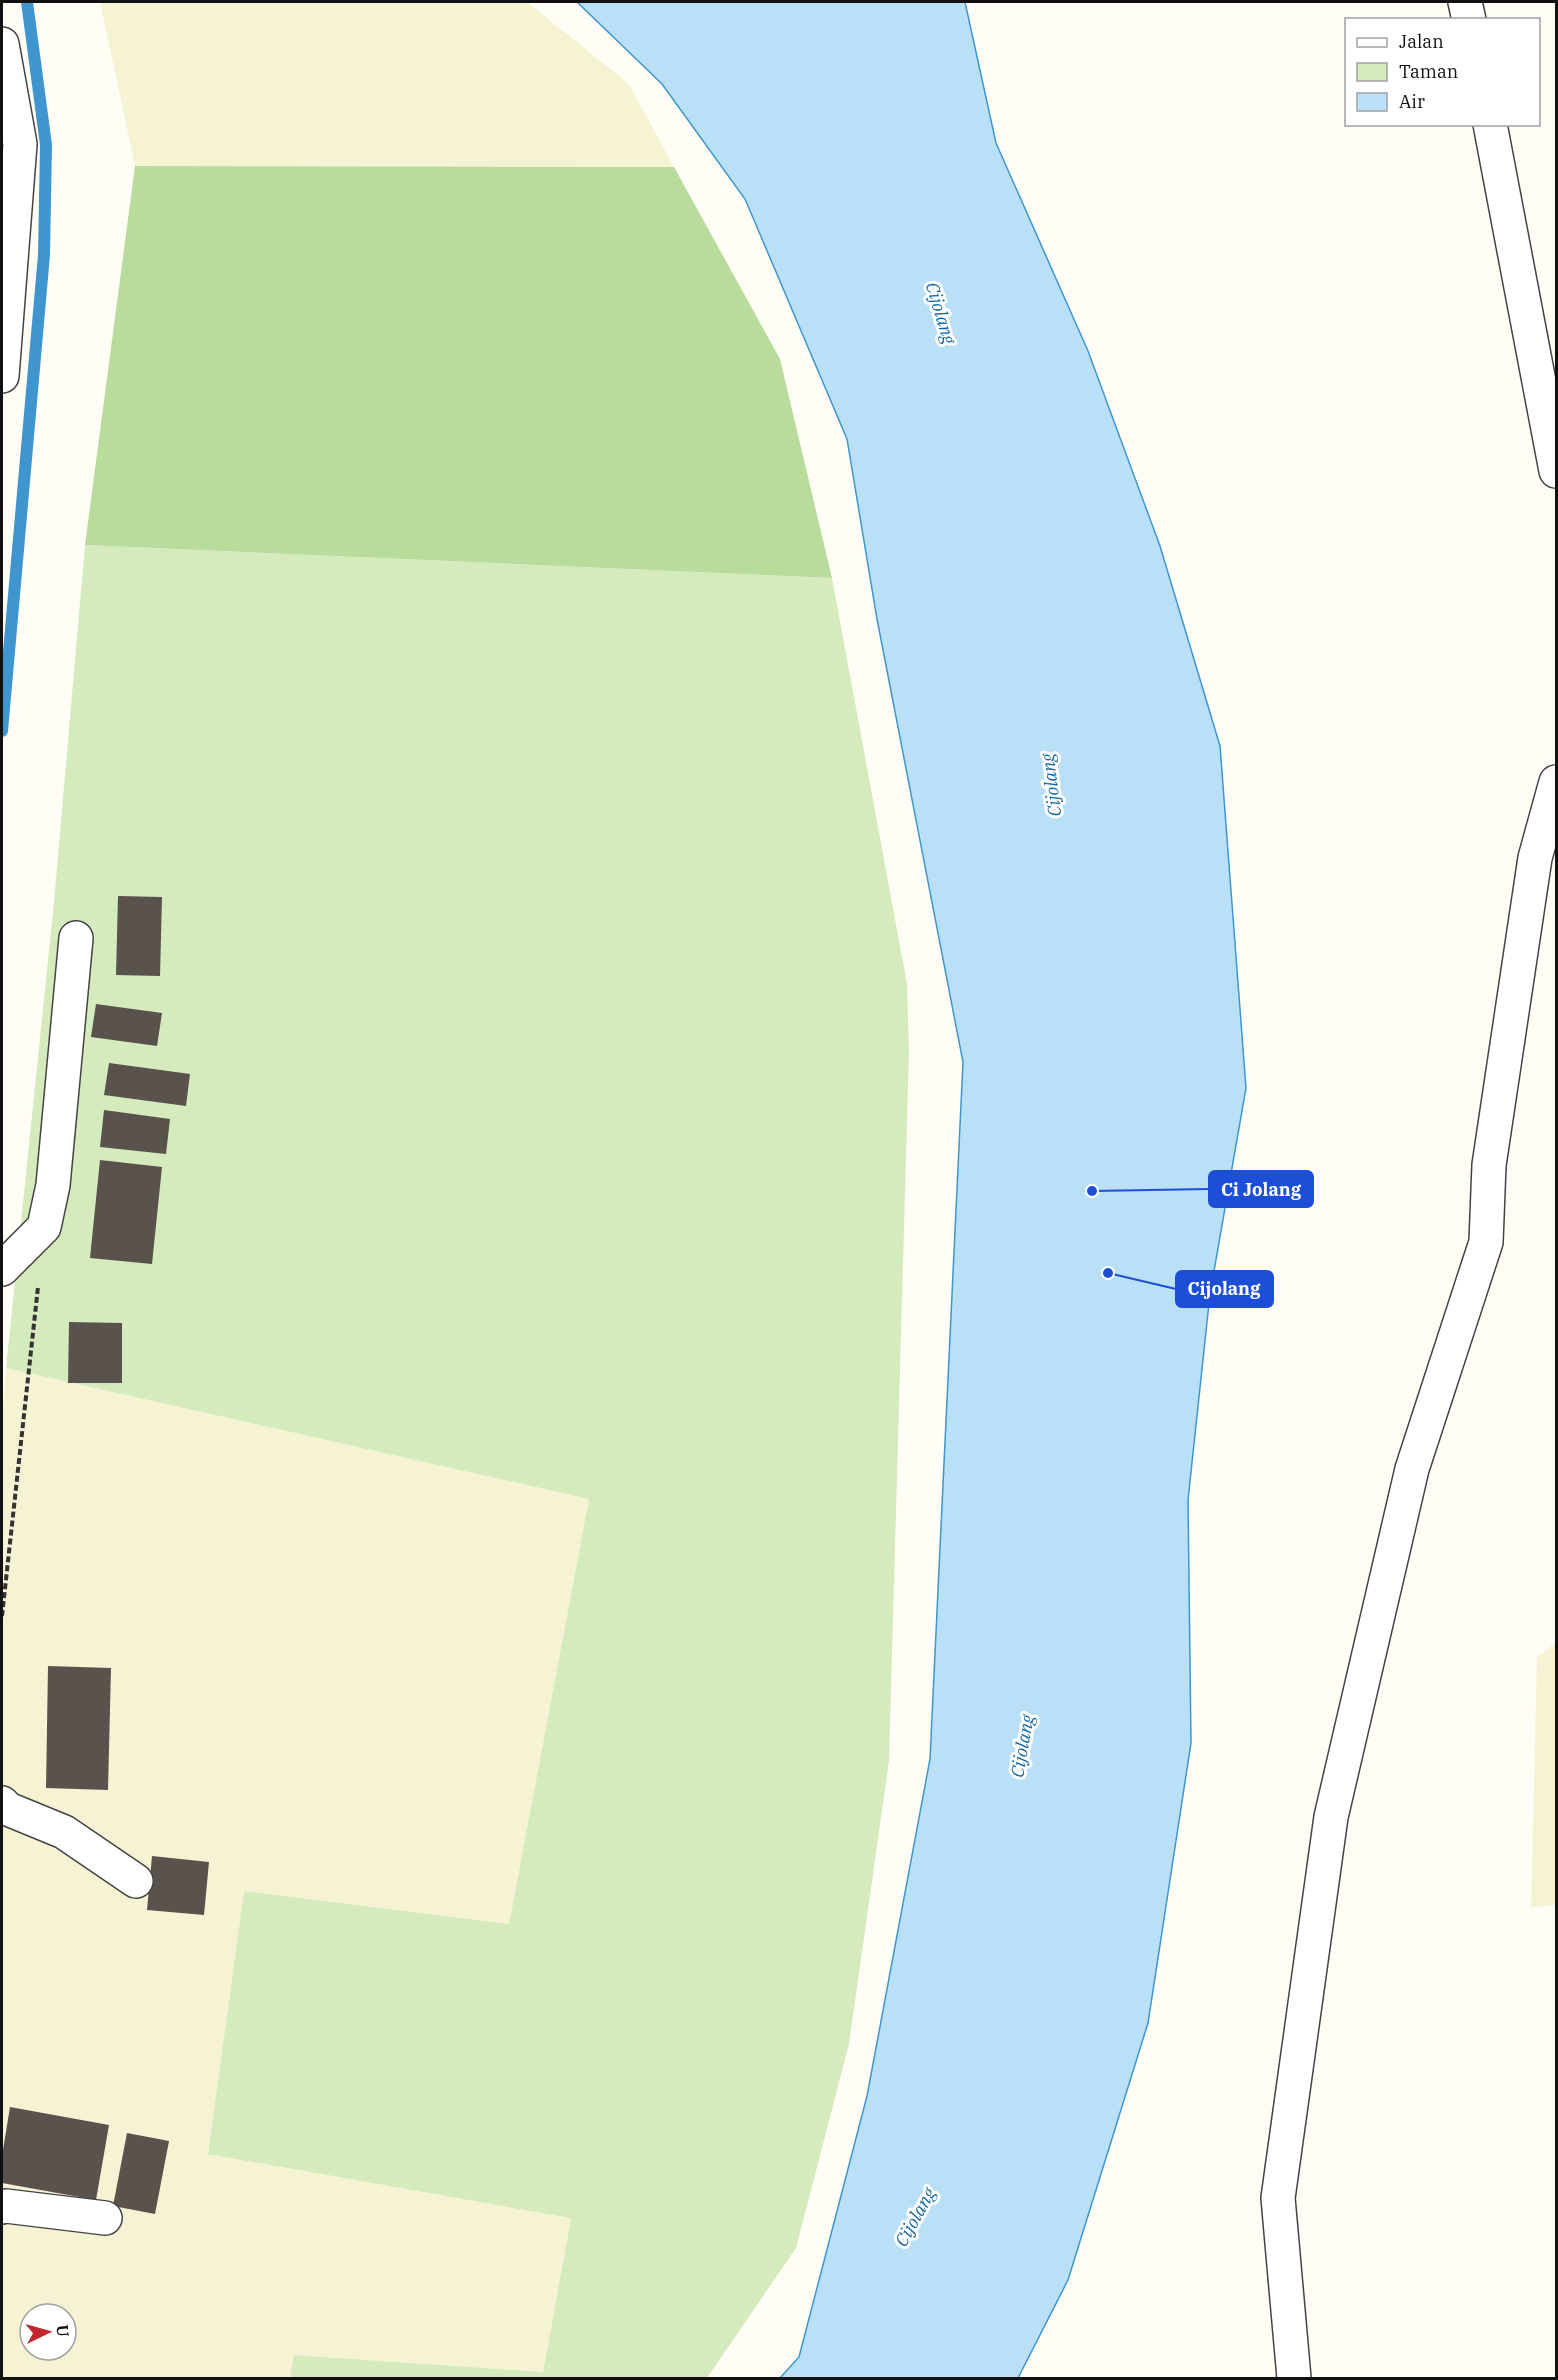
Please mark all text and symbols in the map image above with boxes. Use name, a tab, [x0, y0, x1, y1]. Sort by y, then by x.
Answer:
legend	[1345, 18, 1540, 126]
text: Jalan	[1399, 30, 1444, 53]
text: Taman	[1399, 60, 1458, 83]
text: Air	[1399, 90, 1425, 113]
water label: Cijolang	[921, 279, 961, 347]
water label: Cijolang	[1036, 752, 1066, 818]
callout: Ci Jolang	[1209, 1171, 1313, 1207]
text: Ci Jolang	[1221, 1178, 1302, 1201]
callout: Cijolang	[1176, 1271, 1273, 1307]
text: Cijolang	[1188, 1277, 1261, 1300]
water label: Cijolang	[1005, 1712, 1039, 1779]
water label: Cijolang	[890, 2183, 941, 2250]
north arrow	[18, 2302, 78, 2362]
text: U	[52, 2324, 73, 2338]

